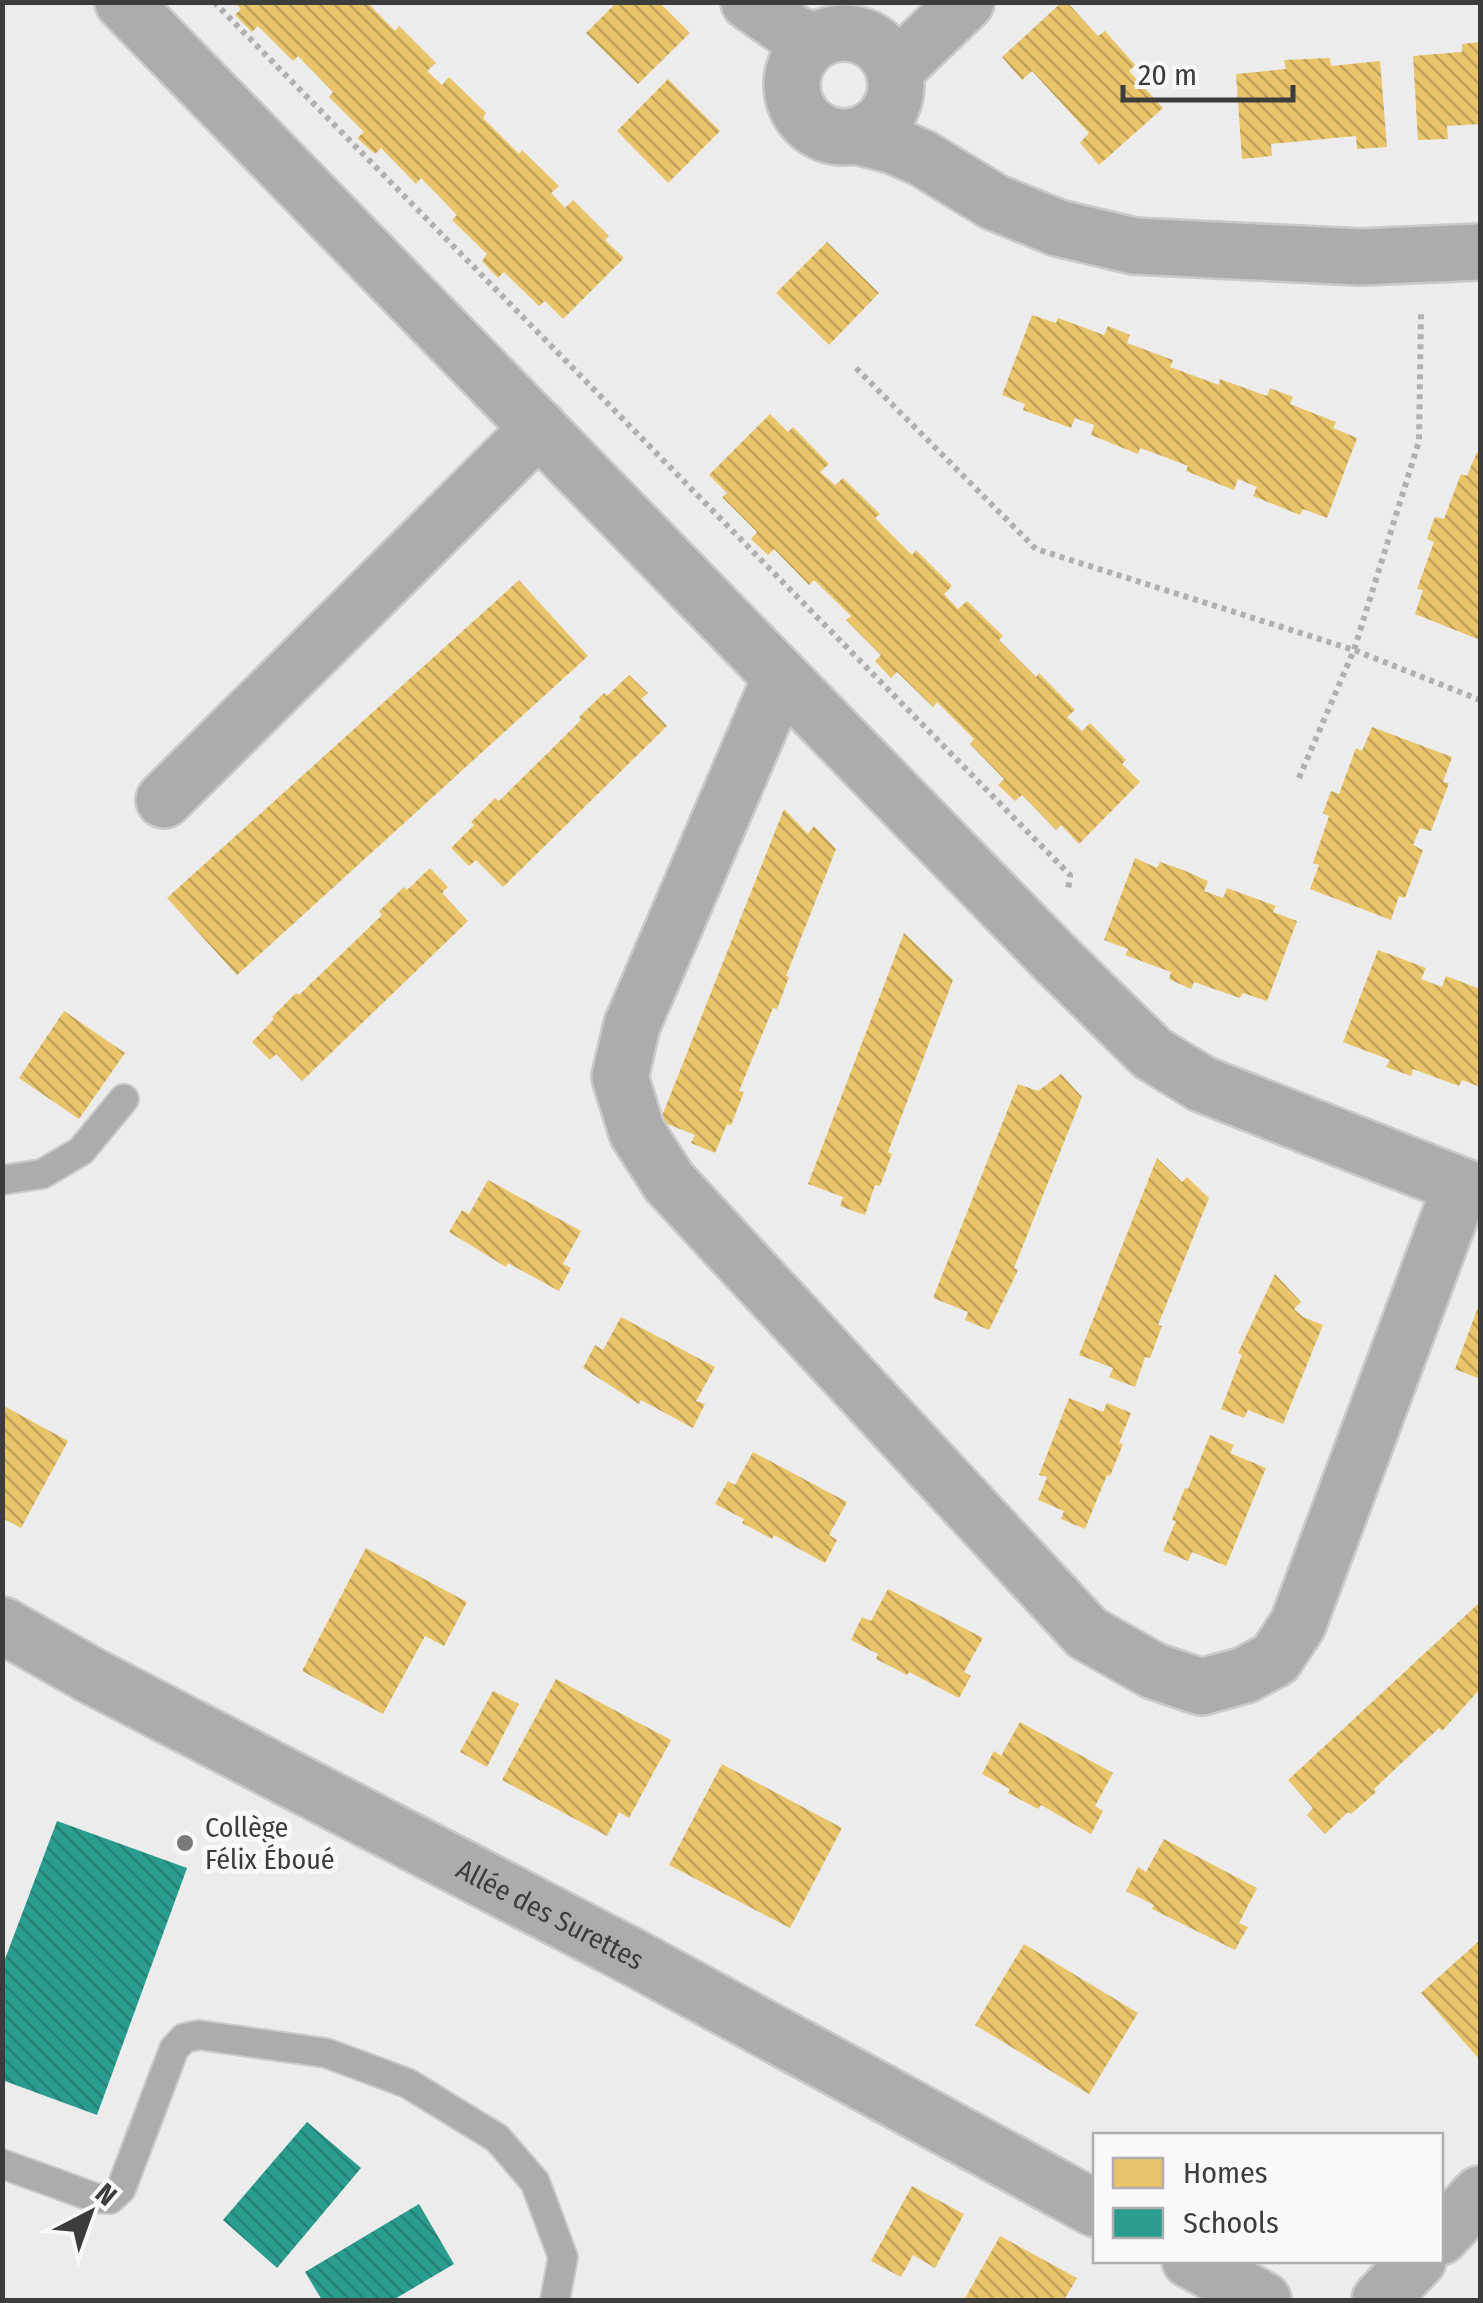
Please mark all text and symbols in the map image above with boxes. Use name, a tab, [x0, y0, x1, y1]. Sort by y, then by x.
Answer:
scale bar	[1123, 40, 1293, 102]
text: 20 m	[1138, 57, 1197, 93]
place label: Collège Félix Éboué	[205, 1811, 335, 1876]
marker: Collège Félix Éboué	[174, 1832, 196, 1854]
street label: Allée des Surettes	[451, 1852, 650, 1976]
legend	[1093, 2133, 1443, 2263]
text: Homes	[1183, 2155, 1268, 2191]
north arrow	[40, 2163, 140, 2263]
text: N	[89, 2177, 123, 2212]
text: Schools	[1183, 2205, 1279, 2241]

